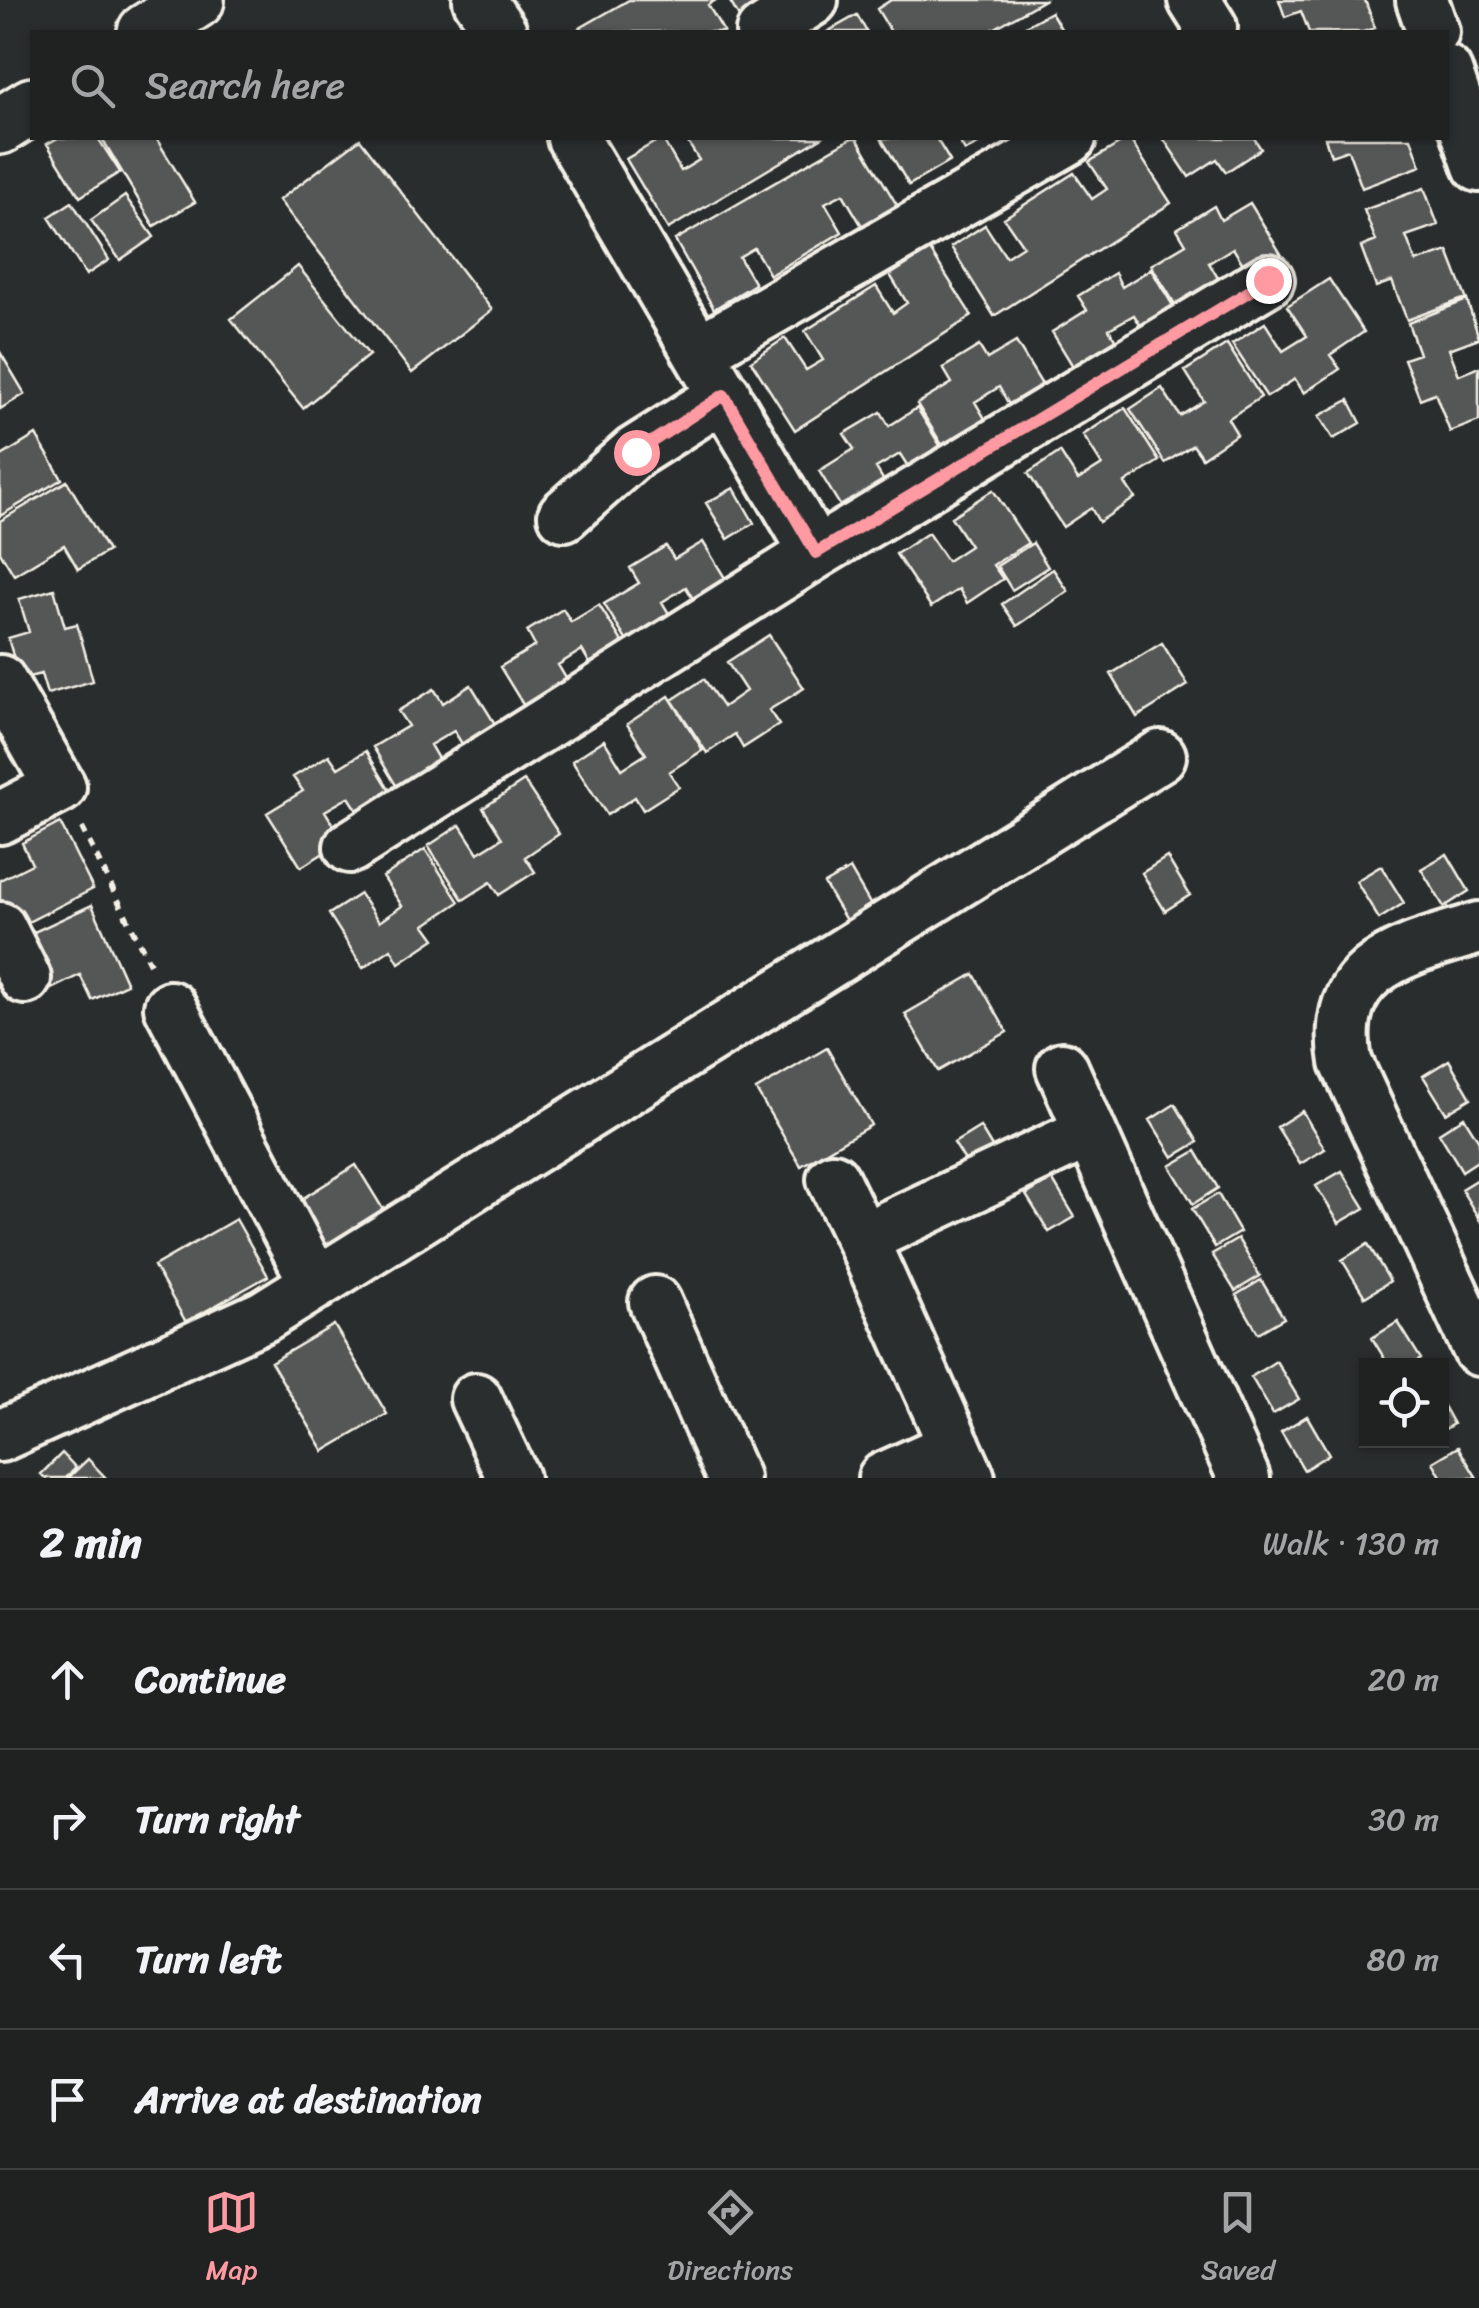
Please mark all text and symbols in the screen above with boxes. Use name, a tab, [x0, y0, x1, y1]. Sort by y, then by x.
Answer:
search box	[30, 30, 1449, 140]
text: Search here	[145, 52, 345, 119]
icon: search	[65, 58, 120, 113]
route end	[1246, 258, 1292, 304]
route start	[614, 430, 660, 476]
map controls	[1359, 1358, 1449, 1448]
button: locate	[1359, 1358, 1449, 1448]
text: 2 min	[40, 1506, 142, 1580]
text: Walk · 130 m	[1263, 1515, 1439, 1572]
text: Continue	[135, 1646, 286, 1713]
text: 20 m	[1367, 1651, 1439, 1708]
icon: ahead	[40, 1652, 95, 1707]
text: Turn right	[135, 1786, 300, 1853]
text: 30 m	[1368, 1791, 1439, 1848]
icon: right	[40, 1792, 95, 1847]
text: Turn left	[135, 1926, 281, 1993]
text: 80 m	[1367, 1931, 1439, 1988]
icon: left	[40, 1932, 95, 1987]
text: Arrive at destination	[135, 2066, 482, 2133]
icon: arrive	[40, 2072, 95, 2127]
tab: Map	[204, 2185, 259, 2294]
tab: Directions	[667, 2185, 793, 2294]
tab: Saved	[1201, 2185, 1275, 2294]

